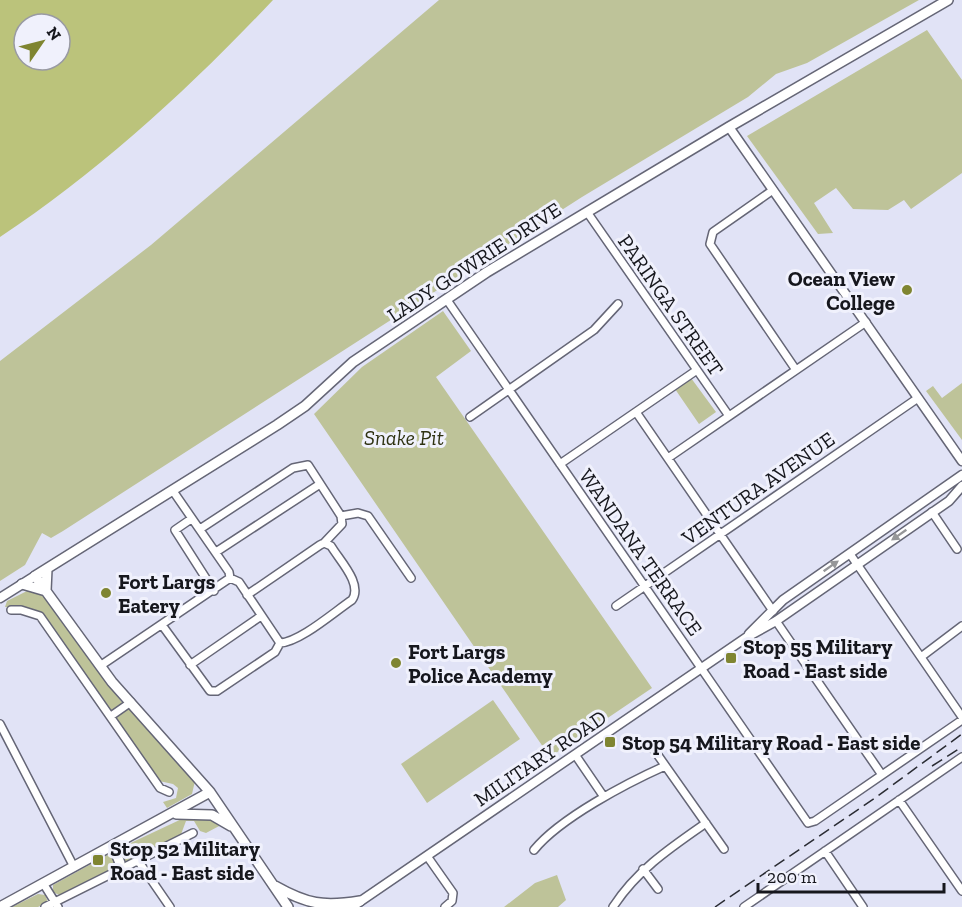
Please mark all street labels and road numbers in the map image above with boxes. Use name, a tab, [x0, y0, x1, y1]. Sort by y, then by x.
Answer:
street label: LADY GOWRIE DRIVE	[382, 196, 566, 328]
street label: PARINGA STREET	[613, 230, 729, 380]
street label: VENTURA AVENUE	[676, 426, 839, 551]
street label: WANDANA TERRACE	[574, 464, 708, 640]
street label: MILITARY ROAD	[469, 704, 611, 812]

